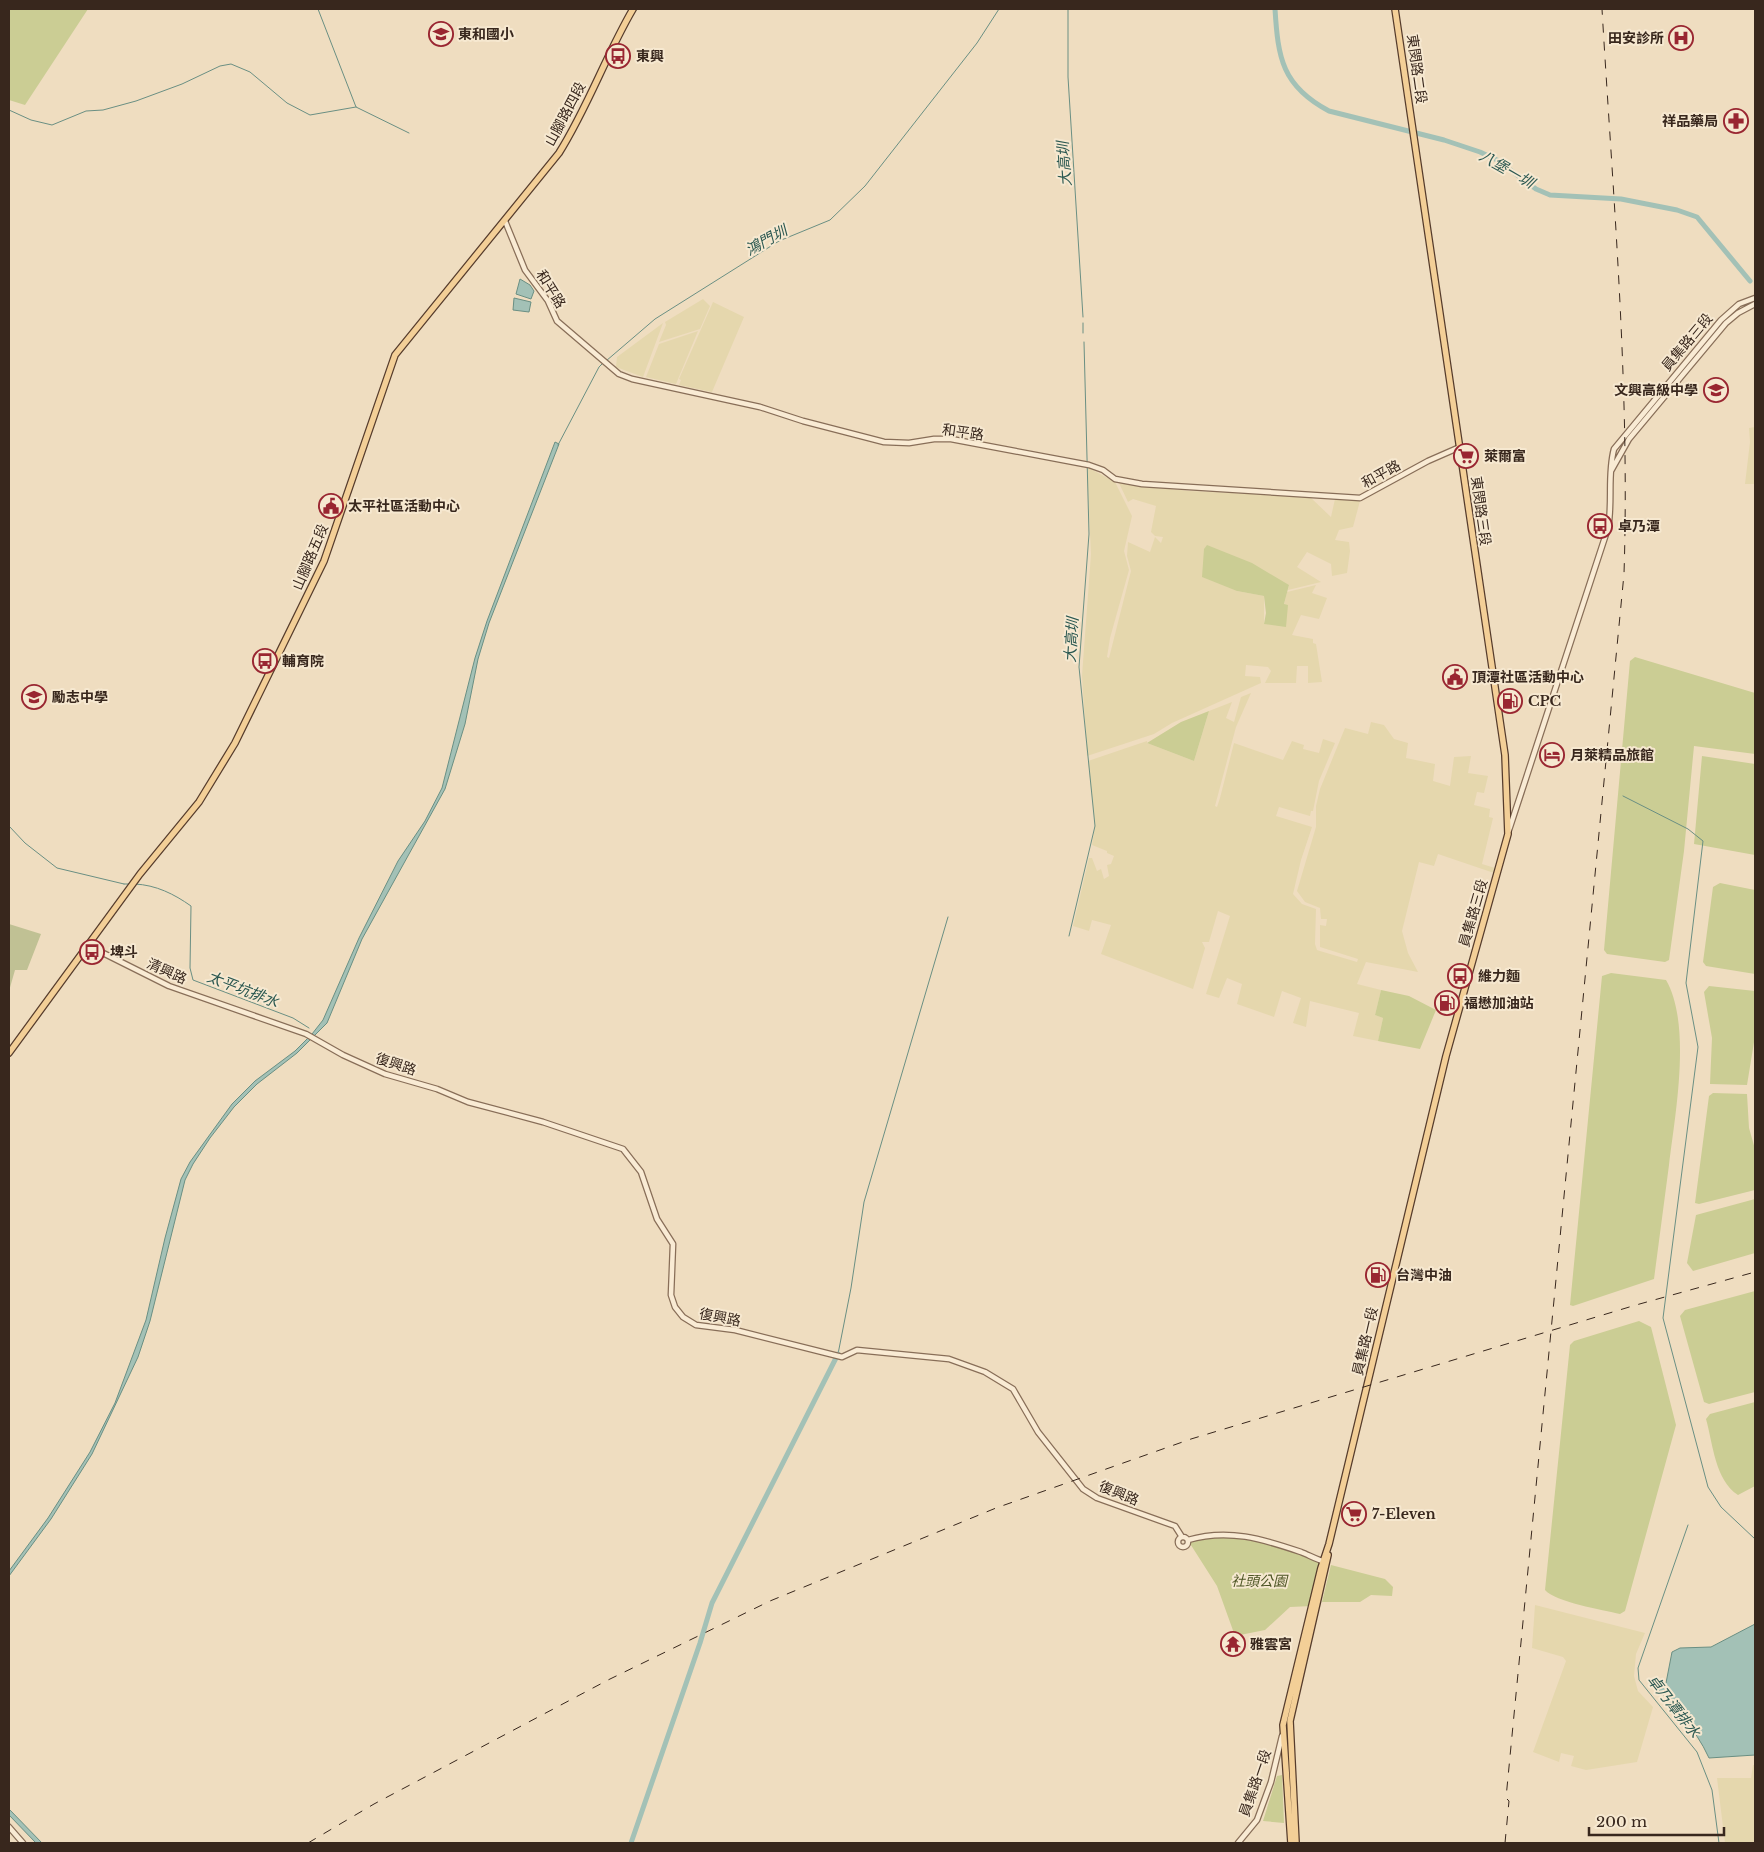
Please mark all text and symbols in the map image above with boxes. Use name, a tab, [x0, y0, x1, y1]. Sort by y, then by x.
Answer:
school or university icon: 東和國小	[428, 21, 454, 47]
place label: 東和國小	[458, 25, 514, 43]
hospital icon: 田安診所	[1668, 25, 1694, 51]
place label: 田安診所	[1608, 29, 1664, 47]
street label: 東閔路二段	[1403, 33, 1431, 105]
bus stop icon: 東興	[605, 43, 631, 69]
place label: 東興	[636, 47, 664, 65]
street label: 山腳路四段	[541, 79, 589, 149]
pharmacy icon: 祥品藥局	[1723, 108, 1749, 134]
place label: 祥品藥局	[1662, 112, 1718, 130]
water label: 大高圳	[1053, 139, 1075, 187]
water label: 八堡一圳	[1476, 146, 1539, 193]
water label: 鴻門圳	[742, 220, 792, 259]
street label: 和平路	[532, 266, 570, 312]
street label: 員集路三段	[1658, 309, 1716, 375]
school or university icon: 文興高級中學	[1703, 377, 1729, 403]
place label: 文興高級中學	[1614, 381, 1698, 399]
street label: 和平路	[941, 420, 985, 444]
supermarket icon: 萊爾富	[1453, 443, 1479, 469]
place label: 萊爾富	[1484, 447, 1526, 465]
street label: 和平路	[1358, 456, 1404, 492]
street label: 東閔路三段	[1467, 475, 1495, 547]
public building icon: 太平社區活動中心	[318, 493, 344, 519]
place label: 太平社區活動中心	[348, 497, 460, 515]
bus stop icon: 卓乃潭	[1587, 513, 1613, 539]
place label: 卓乃潭	[1618, 517, 1660, 535]
street label: 山腳路五段	[288, 521, 332, 593]
water label: 大高圳	[1060, 615, 1082, 663]
bus stop icon: 輔育院	[252, 648, 278, 674]
place label: 輔育院	[282, 652, 324, 670]
public building icon: 頂潭社區活動中心	[1442, 664, 1468, 690]
place label: 頂潭社區活動中心	[1472, 668, 1584, 686]
school or university icon: 勵志中學	[21, 684, 47, 710]
place label: 勵志中學	[52, 688, 108, 706]
fuel station icon: CPC	[1497, 688, 1523, 714]
place label: CPC	[1528, 692, 1561, 710]
hotel icon: 月萊精品旅館	[1539, 742, 1565, 768]
place label: 月萊精品旅館	[1570, 746, 1654, 764]
street label: 員集路三段	[1455, 877, 1491, 949]
bus stop icon: 埤斗	[79, 939, 105, 965]
place label: 埤斗	[110, 943, 138, 961]
street label: 清興路	[144, 954, 190, 988]
bus stop icon: 維力麵	[1447, 963, 1473, 989]
water label: 太平坑排水	[205, 967, 282, 1012]
place label: 維力麵	[1478, 967, 1520, 985]
fuel station icon: 福懋加油站	[1434, 990, 1460, 1016]
place label: 福懋加油站	[1464, 994, 1534, 1012]
street label: 復興路	[373, 1049, 419, 1079]
fuel station icon: 台灣中油	[1365, 1262, 1391, 1288]
place label: 台灣中油	[1396, 1266, 1452, 1284]
street label: 復興路	[698, 1304, 742, 1330]
street label: 員集路一段	[1348, 1305, 1382, 1377]
street label: 復興路	[1096, 1477, 1142, 1509]
supermarket icon: 7-Eleven	[1341, 1501, 1367, 1527]
place label: 7-Eleven	[1372, 1505, 1436, 1523]
park label: 社頭公園	[1231, 1572, 1289, 1590]
temple icon: 雅雲宮	[1220, 1631, 1246, 1657]
place label: 雅雲宮	[1250, 1635, 1292, 1653]
water label: 卓乃潭排水	[1643, 1671, 1705, 1742]
street label: 員集路一段	[1235, 1747, 1275, 1819]
scale bar	[1589, 1804, 1724, 1836]
text: 200 m	[1596, 1812, 1647, 1831]

